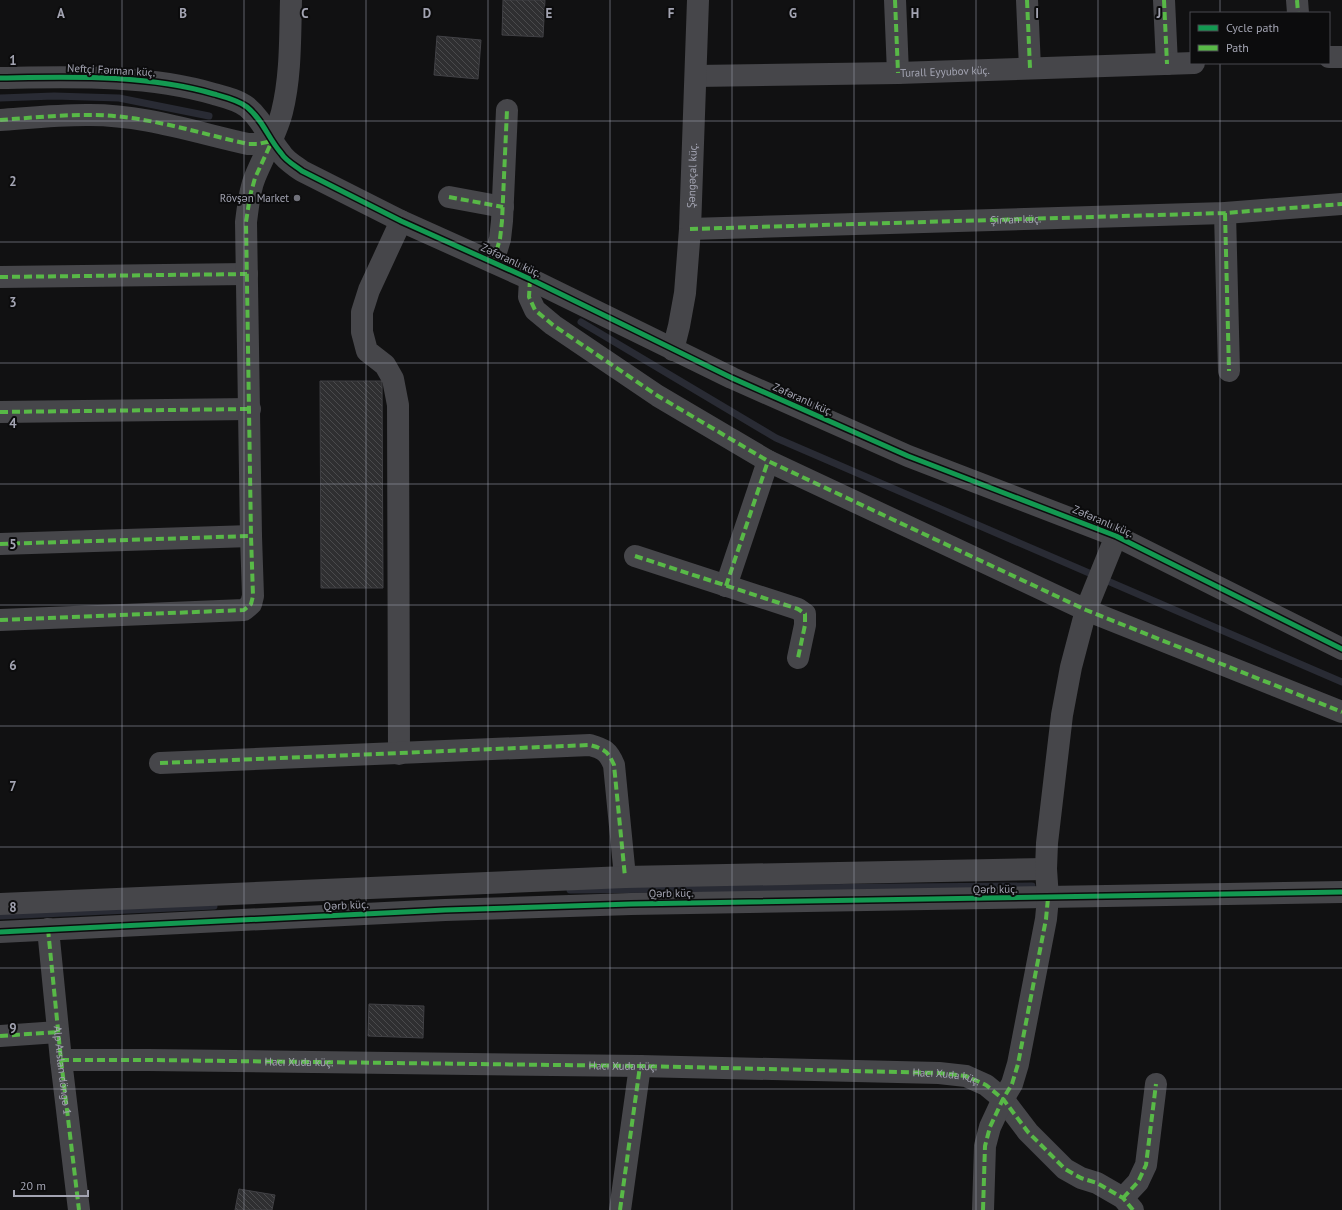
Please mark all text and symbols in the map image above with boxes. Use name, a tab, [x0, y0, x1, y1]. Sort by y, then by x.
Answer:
text: A	[57, 5, 65, 22]
text: B	[179, 5, 187, 22]
text: C	[301, 5, 309, 22]
text: D	[423, 5, 431, 22]
text: E	[546, 5, 553, 22]
text: F	[668, 5, 675, 22]
text: G	[789, 5, 797, 22]
text: H	[911, 5, 919, 22]
text: I	[1035, 5, 1039, 22]
text: J	[1156, 5, 1161, 22]
legend	[1190, 12, 1330, 64]
text: Cycle path	[1226, 20, 1279, 35]
text: Path	[1226, 40, 1249, 55]
text: 1	[9, 52, 17, 69]
street label: Neftçi Fərman küç.	[67, 61, 155, 79]
street label: Turall Eyyubov küç.	[900, 63, 990, 80]
street label: Şəngəçal küç.	[684, 143, 700, 208]
text: 2	[9, 173, 17, 190]
place label: Rövşən Market	[220, 191, 289, 205]
marker: Rövşən Market	[292, 193, 302, 203]
street label: Şirvan küç.	[990, 211, 1041, 227]
street label: Zəfəranlı küç.	[479, 240, 543, 280]
text: 3	[9, 294, 17, 311]
street label: Zəfəranlı küç.	[771, 379, 835, 419]
text: 4	[9, 415, 17, 432]
street label: Zəfəranlı küç.	[1071, 502, 1135, 540]
text: 5	[9, 536, 17, 553]
text: 6	[9, 657, 17, 674]
text: 7	[9, 778, 17, 795]
street label: Qərb küç.	[972, 882, 1018, 896]
street label: Qərb küç.	[648, 886, 694, 900]
street label: Qərb küç.	[323, 897, 369, 913]
text: 8	[9, 899, 17, 916]
text: 9	[9, 1020, 17, 1037]
street label: Alp Arslan döngə 1	[51, 1025, 75, 1116]
street label: Hacı Xuda küç.	[265, 1054, 333, 1069]
street label: Hacı Xuda küç.	[589, 1058, 657, 1073]
street label: Hacı Xuda küç.	[912, 1065, 983, 1089]
scale bar	[14, 1172, 88, 1198]
text: 20 m	[20, 1178, 46, 1193]

